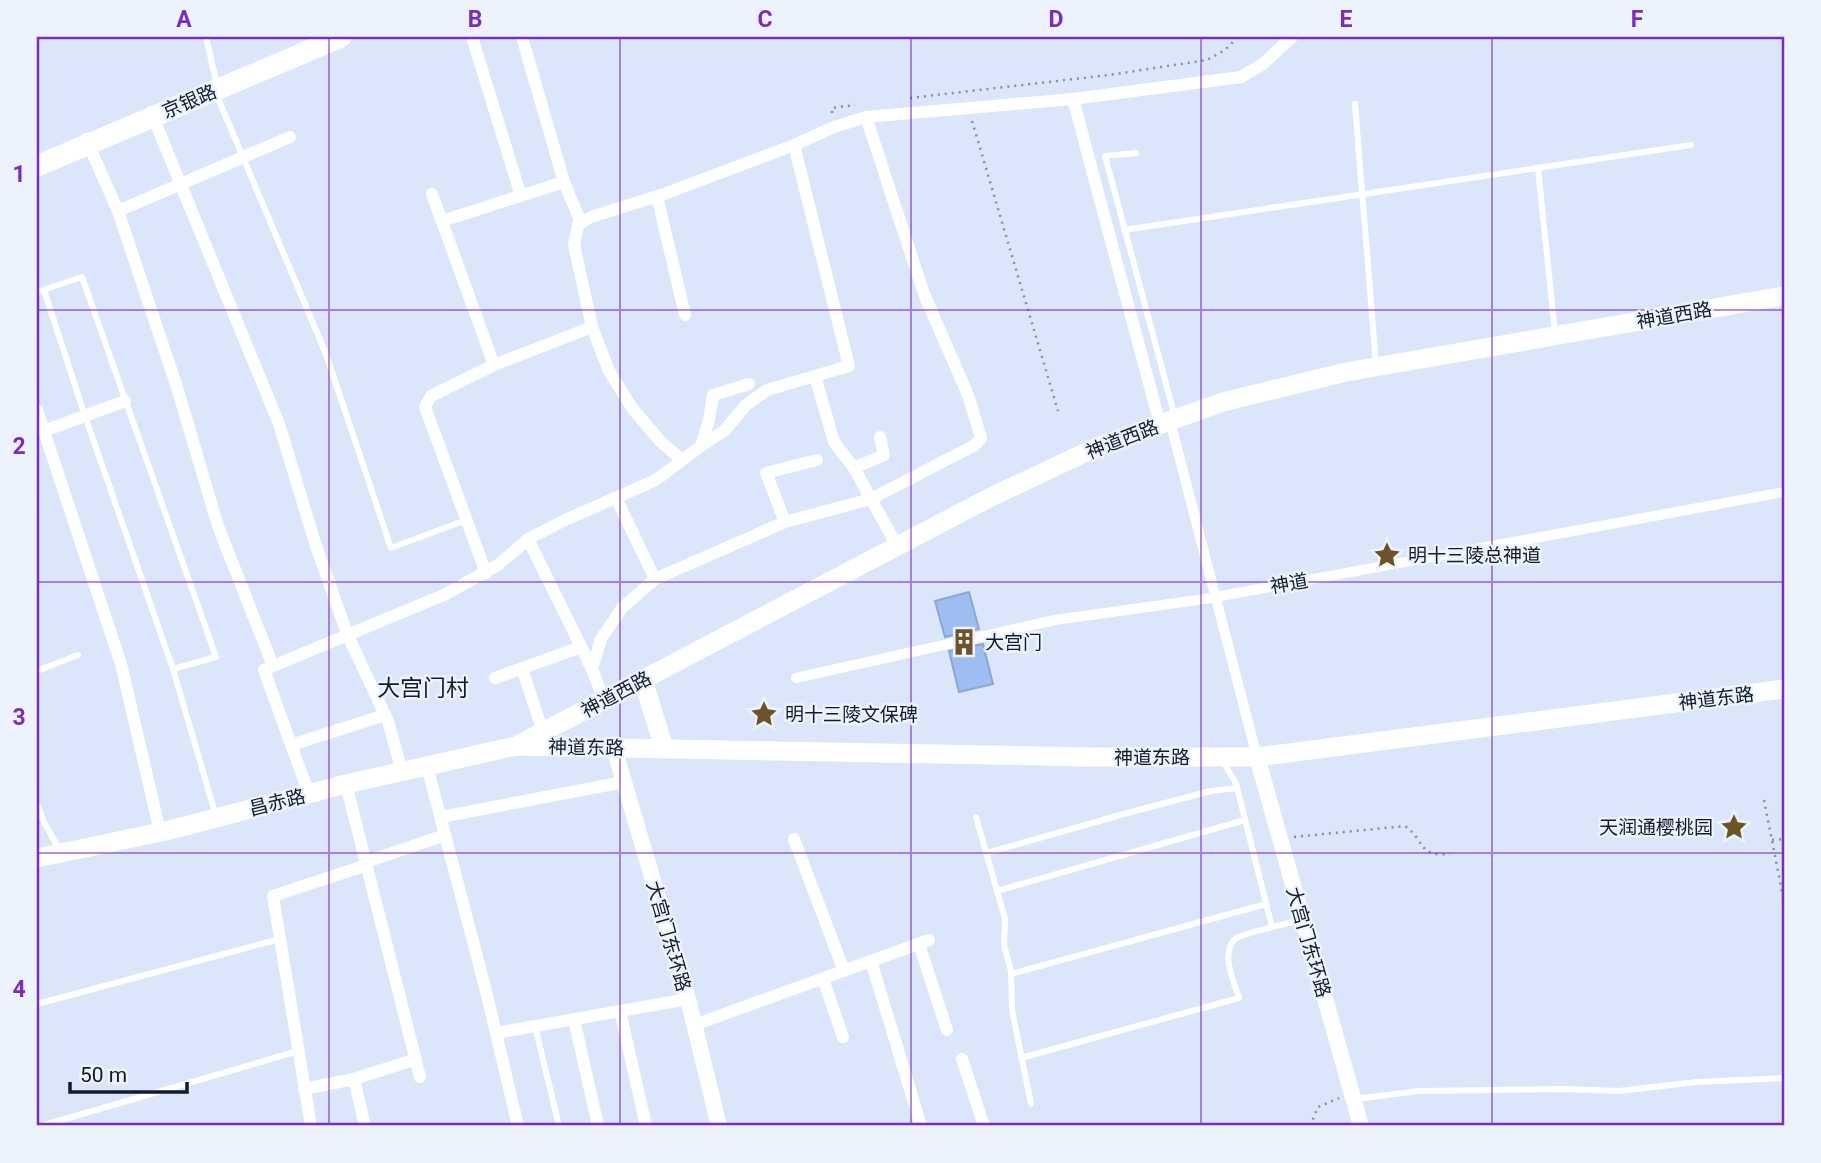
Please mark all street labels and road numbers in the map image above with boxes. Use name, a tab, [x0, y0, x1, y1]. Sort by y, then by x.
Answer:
street label: 京银路	[158, 80, 220, 123]
street label: 神道西路	[1635, 298, 1714, 333]
street label: 神道西路	[1083, 415, 1162, 464]
street label: 神道	[1268, 569, 1310, 598]
street label: 神道西路	[577, 666, 655, 722]
street label: 神道东路	[1677, 682, 1755, 715]
street label: 神道东路	[548, 735, 624, 760]
street label: 神道东路	[1114, 746, 1190, 769]
street label: 昌赤路	[247, 784, 308, 821]
street label: 大宫门东环路	[642, 878, 695, 994]
street label: 大宫门东环路	[1282, 884, 1335, 1000]

